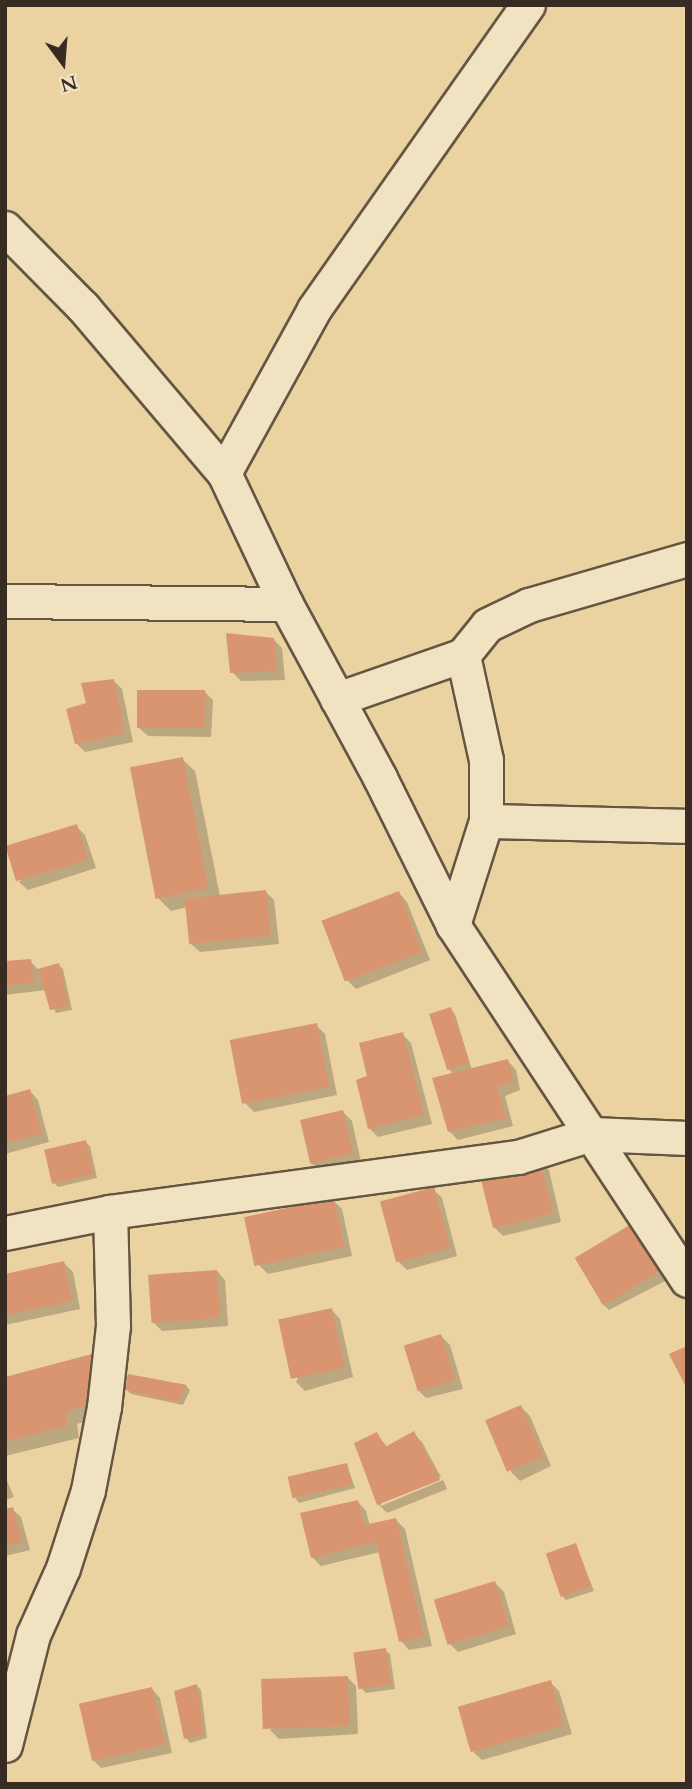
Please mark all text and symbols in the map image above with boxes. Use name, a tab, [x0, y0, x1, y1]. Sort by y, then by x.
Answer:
north arrow	[28, 28, 98, 98]
text: N	[57, 68, 80, 98]

